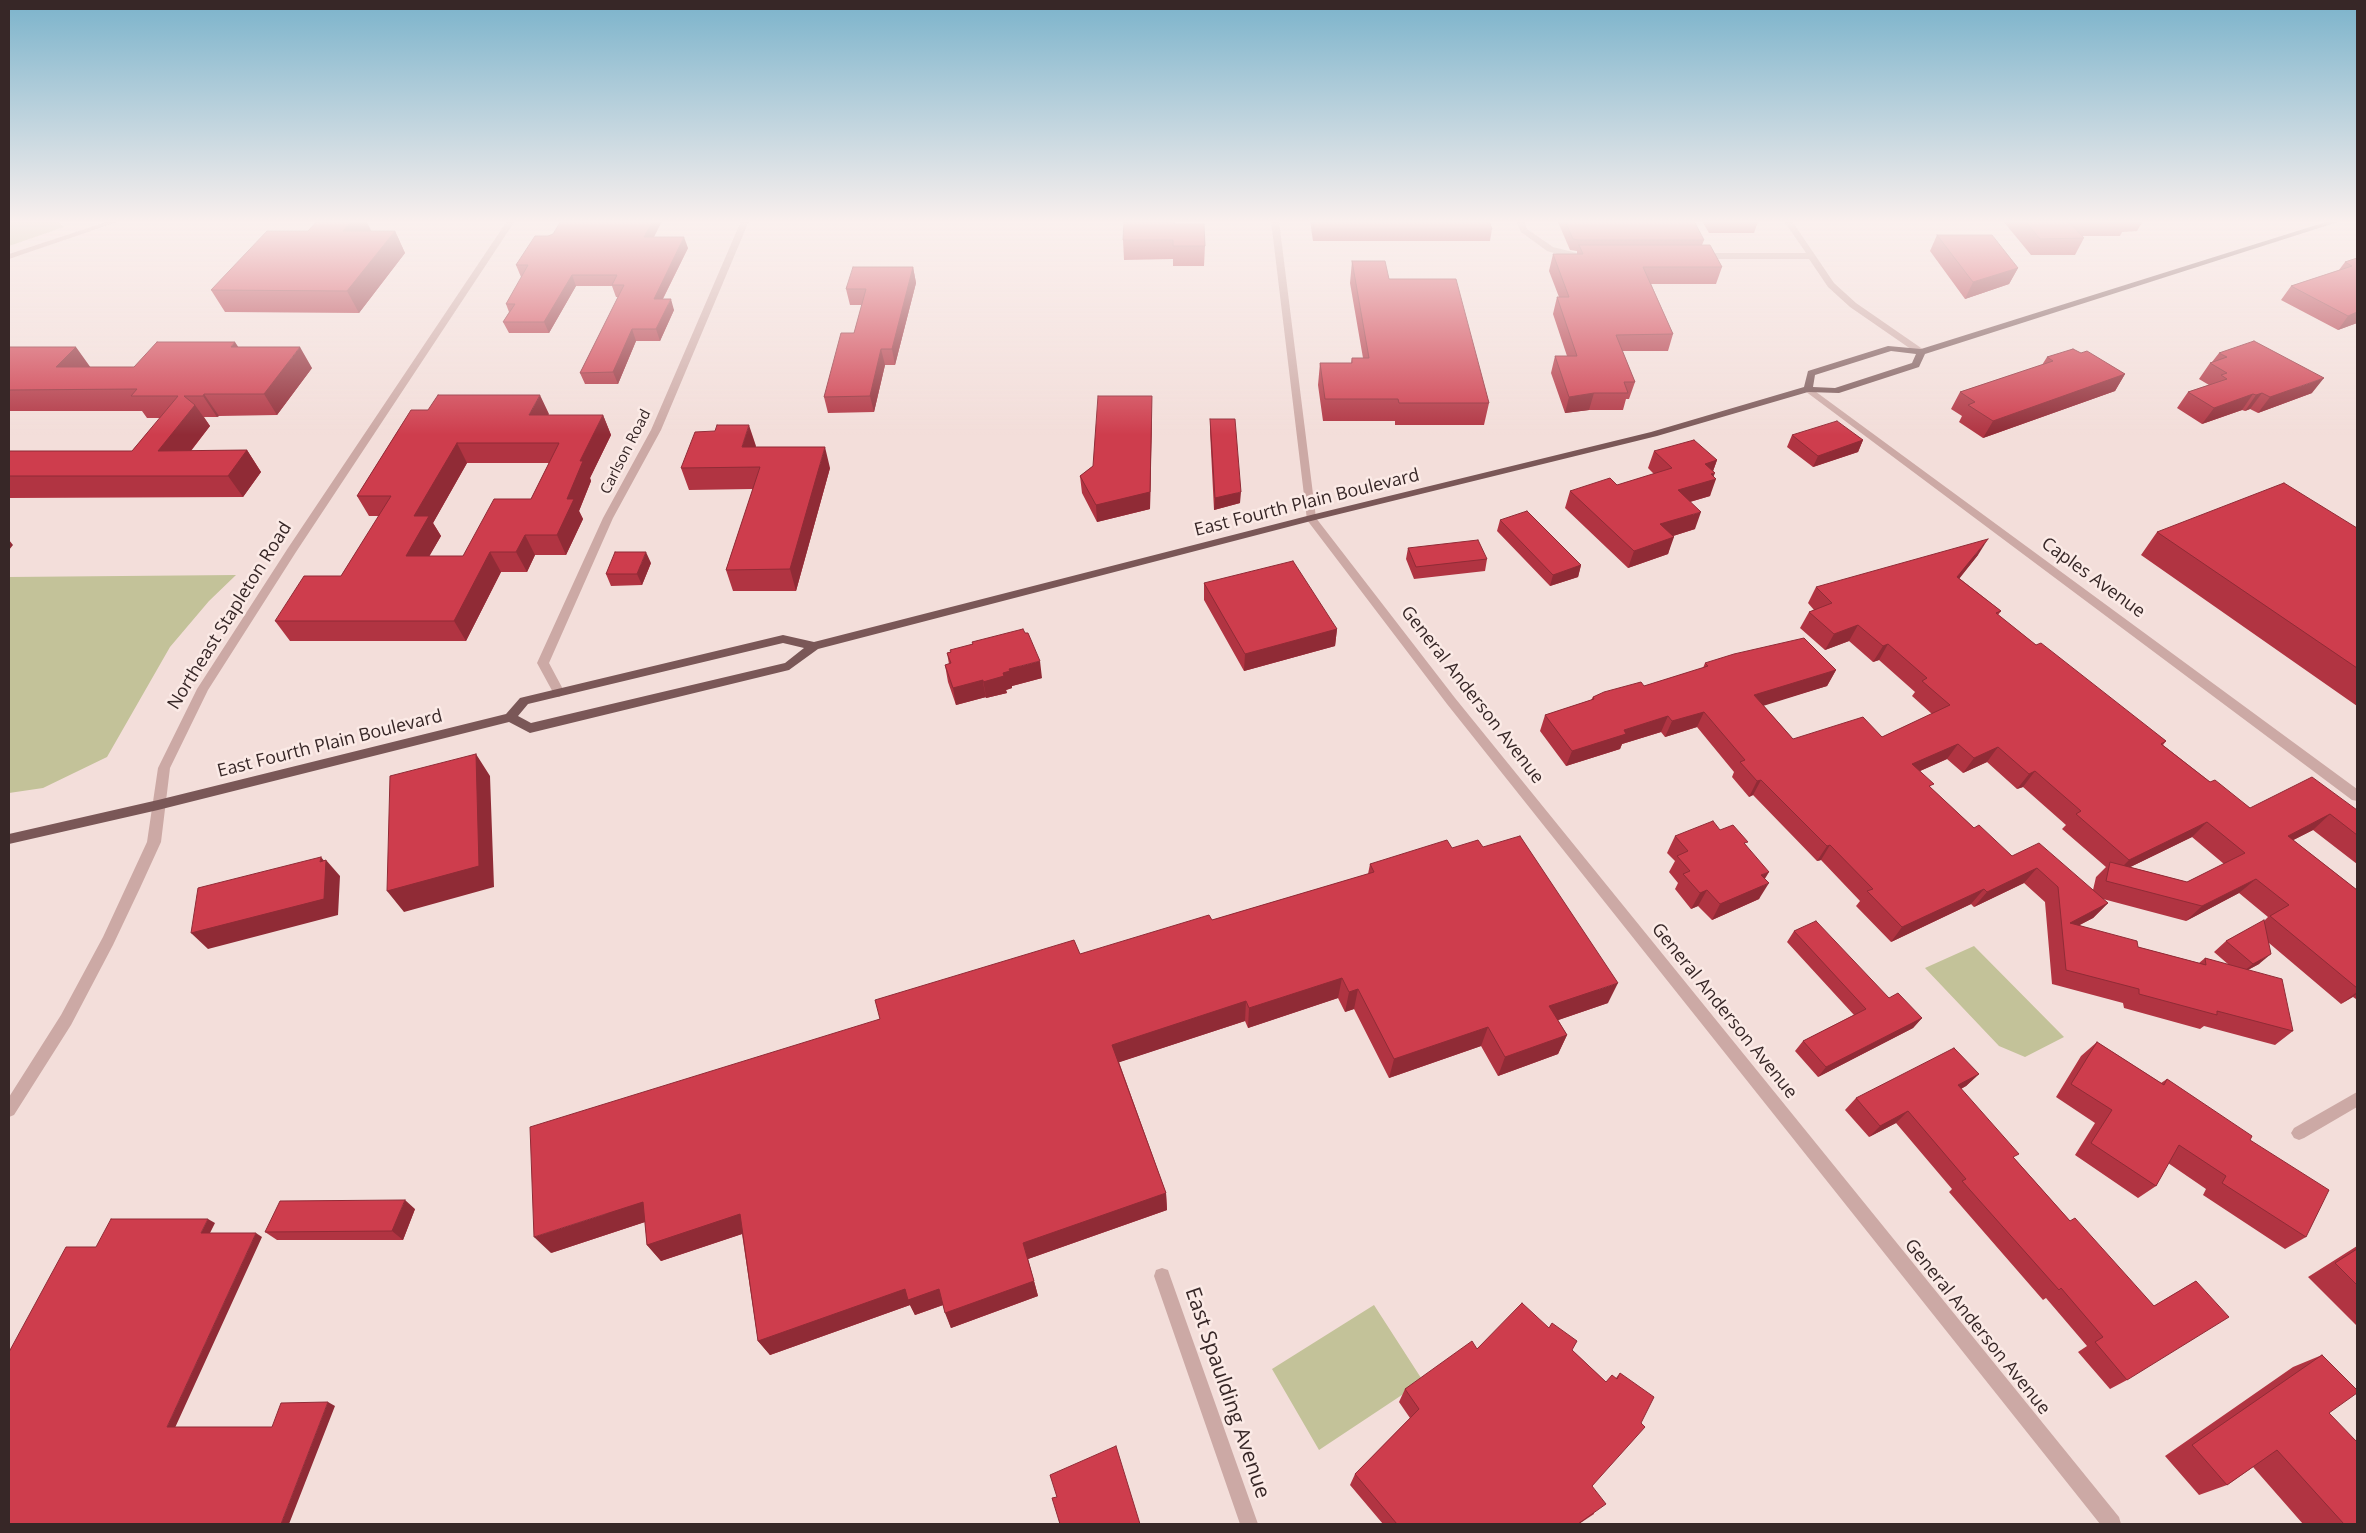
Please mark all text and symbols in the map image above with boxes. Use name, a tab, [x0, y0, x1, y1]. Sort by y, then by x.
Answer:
street label: Carlson Road	[597, 407, 655, 497]
street label: East Fourth Plain Boulevard	[1192, 465, 1422, 541]
street label: Northeast Stapleton Road	[163, 518, 297, 714]
street label: Caples Avenue	[2037, 533, 2149, 623]
street label: General Anderson Avenue	[1396, 602, 1548, 788]
street label: East Fourth Plain Boulevard	[215, 706, 445, 782]
street label: General Anderson Avenue	[1647, 919, 1801, 1103]
street label: General Anderson Avenue	[1900, 1235, 2054, 1419]
street label: East Spaulding Avenue	[1179, 1284, 1275, 1502]

